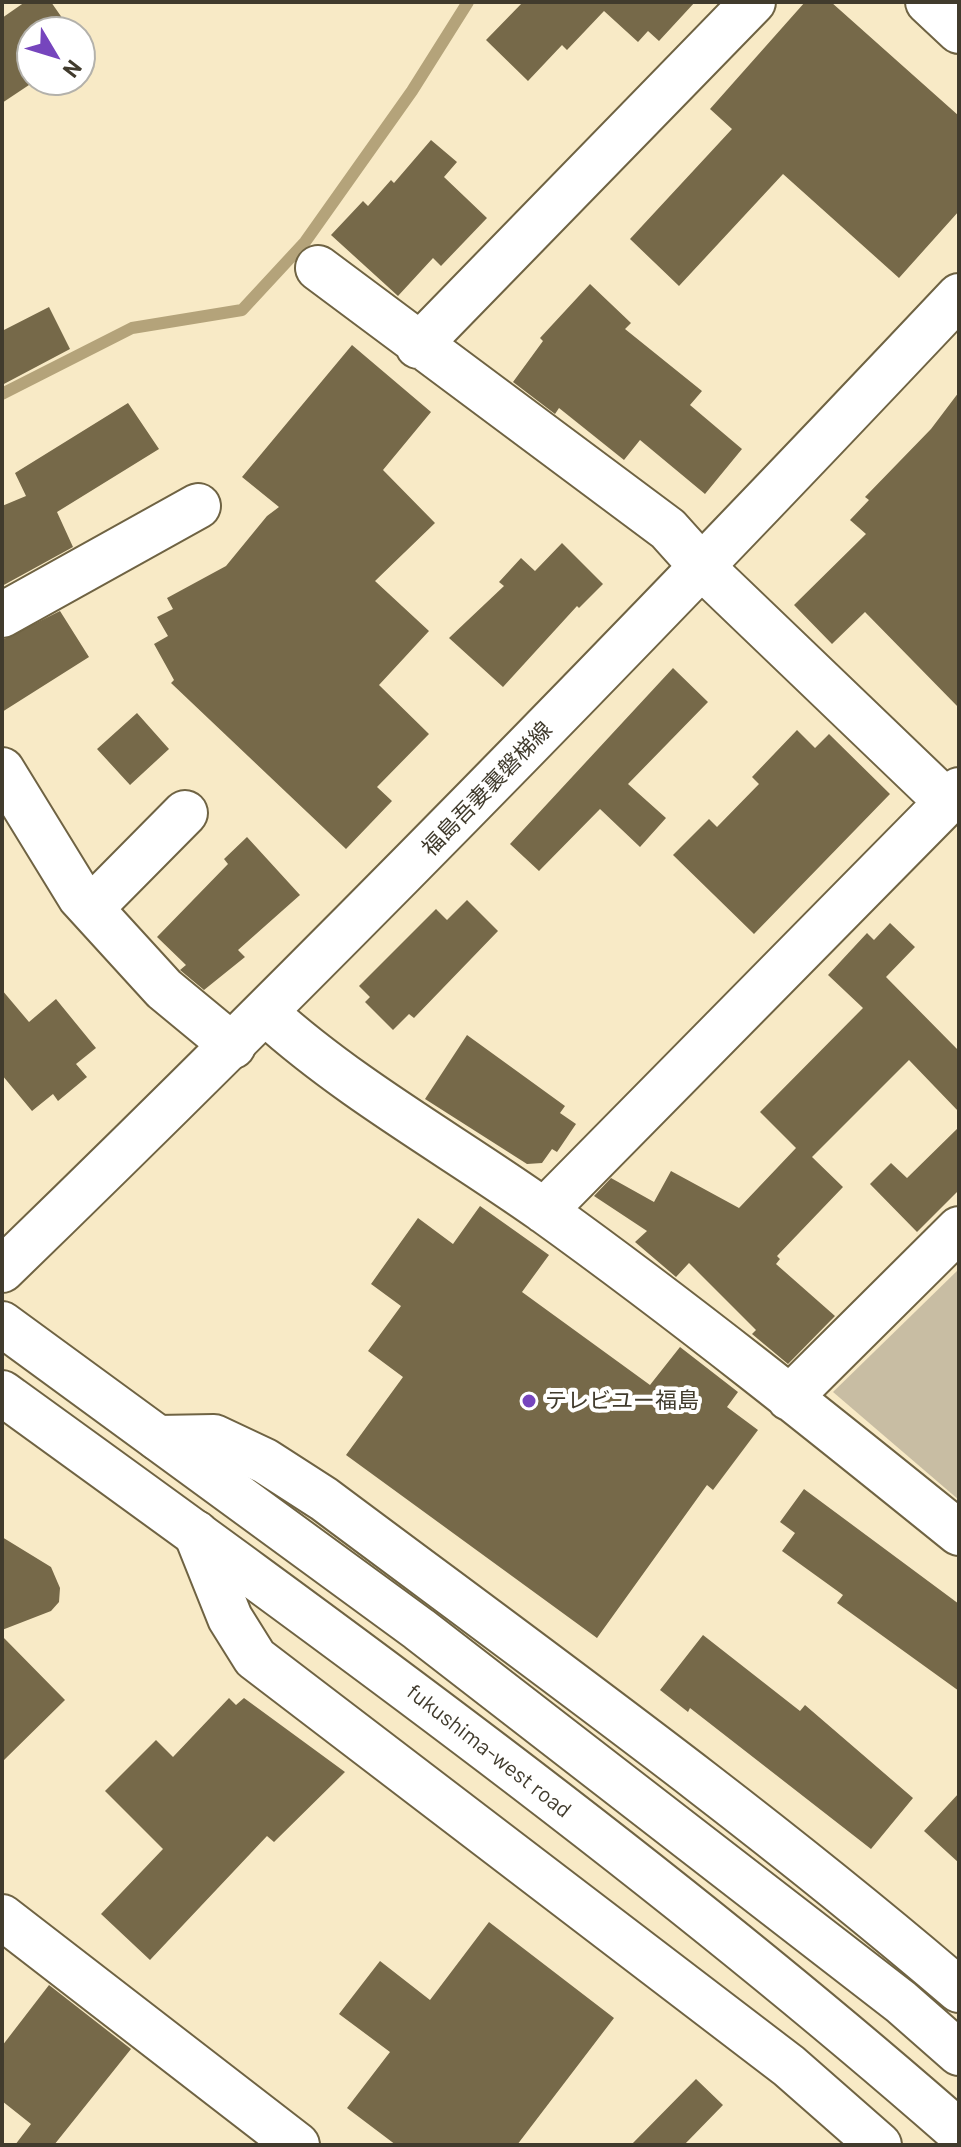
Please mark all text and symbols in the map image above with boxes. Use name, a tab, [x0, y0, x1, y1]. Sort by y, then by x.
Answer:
north arrow	[16, 16, 96, 96]
text: N	[59, 56, 88, 83]
street label: 福島吾妻裏磐梯線	[416, 717, 558, 861]
place label: テレビユー福島	[545, 1388, 699, 1414]
marker: テレビユー福島	[520, 1392, 538, 1410]
street label: fukushima-west road	[402, 1679, 576, 1823]

